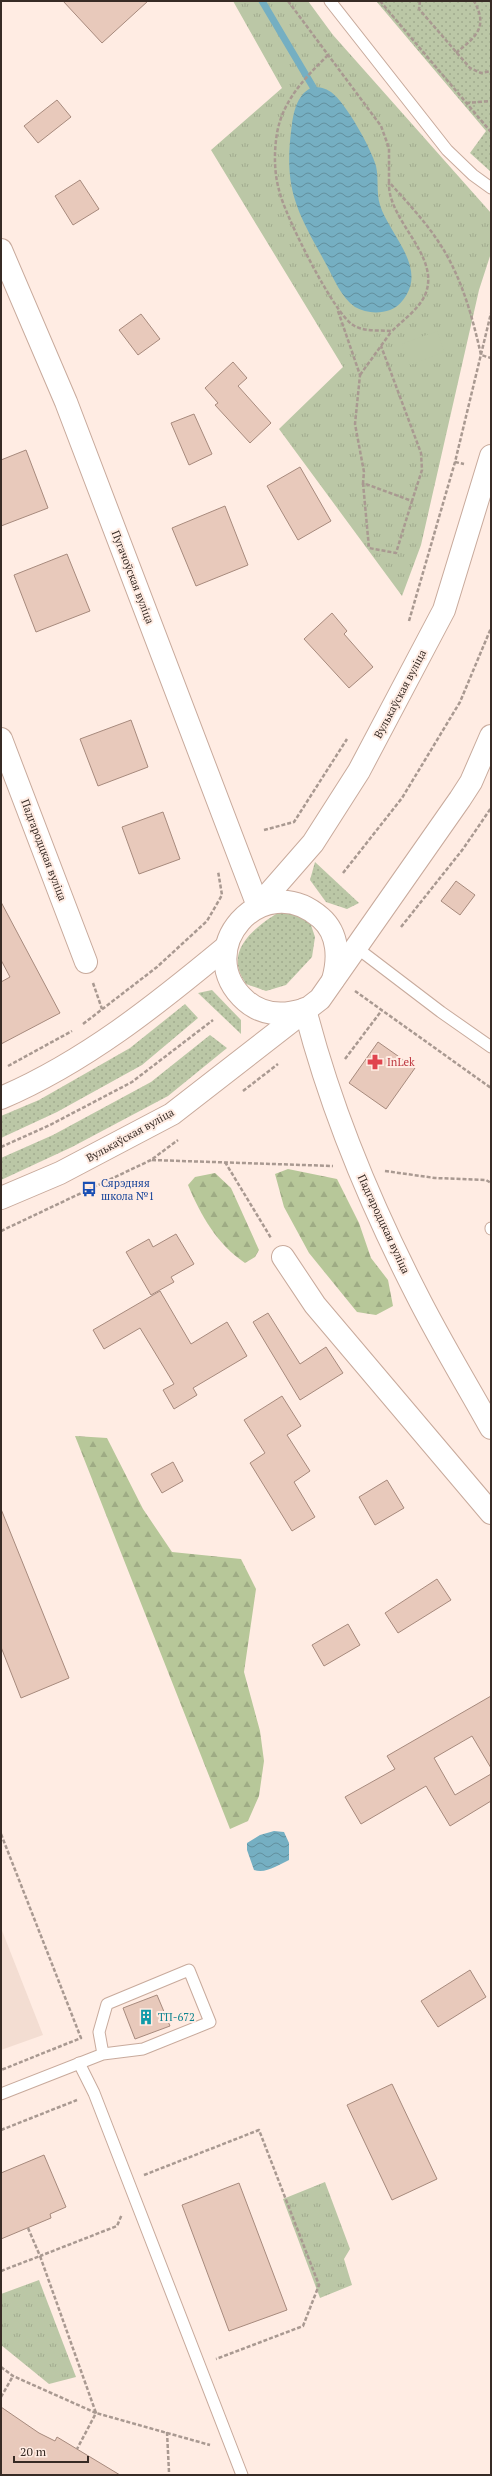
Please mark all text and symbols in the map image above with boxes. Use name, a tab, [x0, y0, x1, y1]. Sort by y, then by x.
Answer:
street label: Пугачоўская вуліца	[109, 528, 157, 626]
street label: Вулькаўская вуліца	[371, 647, 429, 741]
street label: Падгародцкая вуліца	[18, 797, 70, 903]
pharmacy icon: InLek	[366, 1053, 384, 1071]
place label: InLek	[387, 1055, 415, 1069]
street label: Вулькаўская вуліца	[84, 1105, 177, 1165]
street label: Падгародцкая вуліца	[355, 1172, 413, 1276]
place label: Сярэдняя школа №1	[101, 1176, 154, 1203]
bus stop icon: Сярэдняя школа №1	[80, 1180, 98, 1198]
building icon: ТП-672	[137, 2008, 155, 2026]
place label: ТП-672	[158, 2010, 195, 2024]
scale bar	[14, 2438, 88, 2464]
text: 20 m	[20, 2444, 47, 2459]

